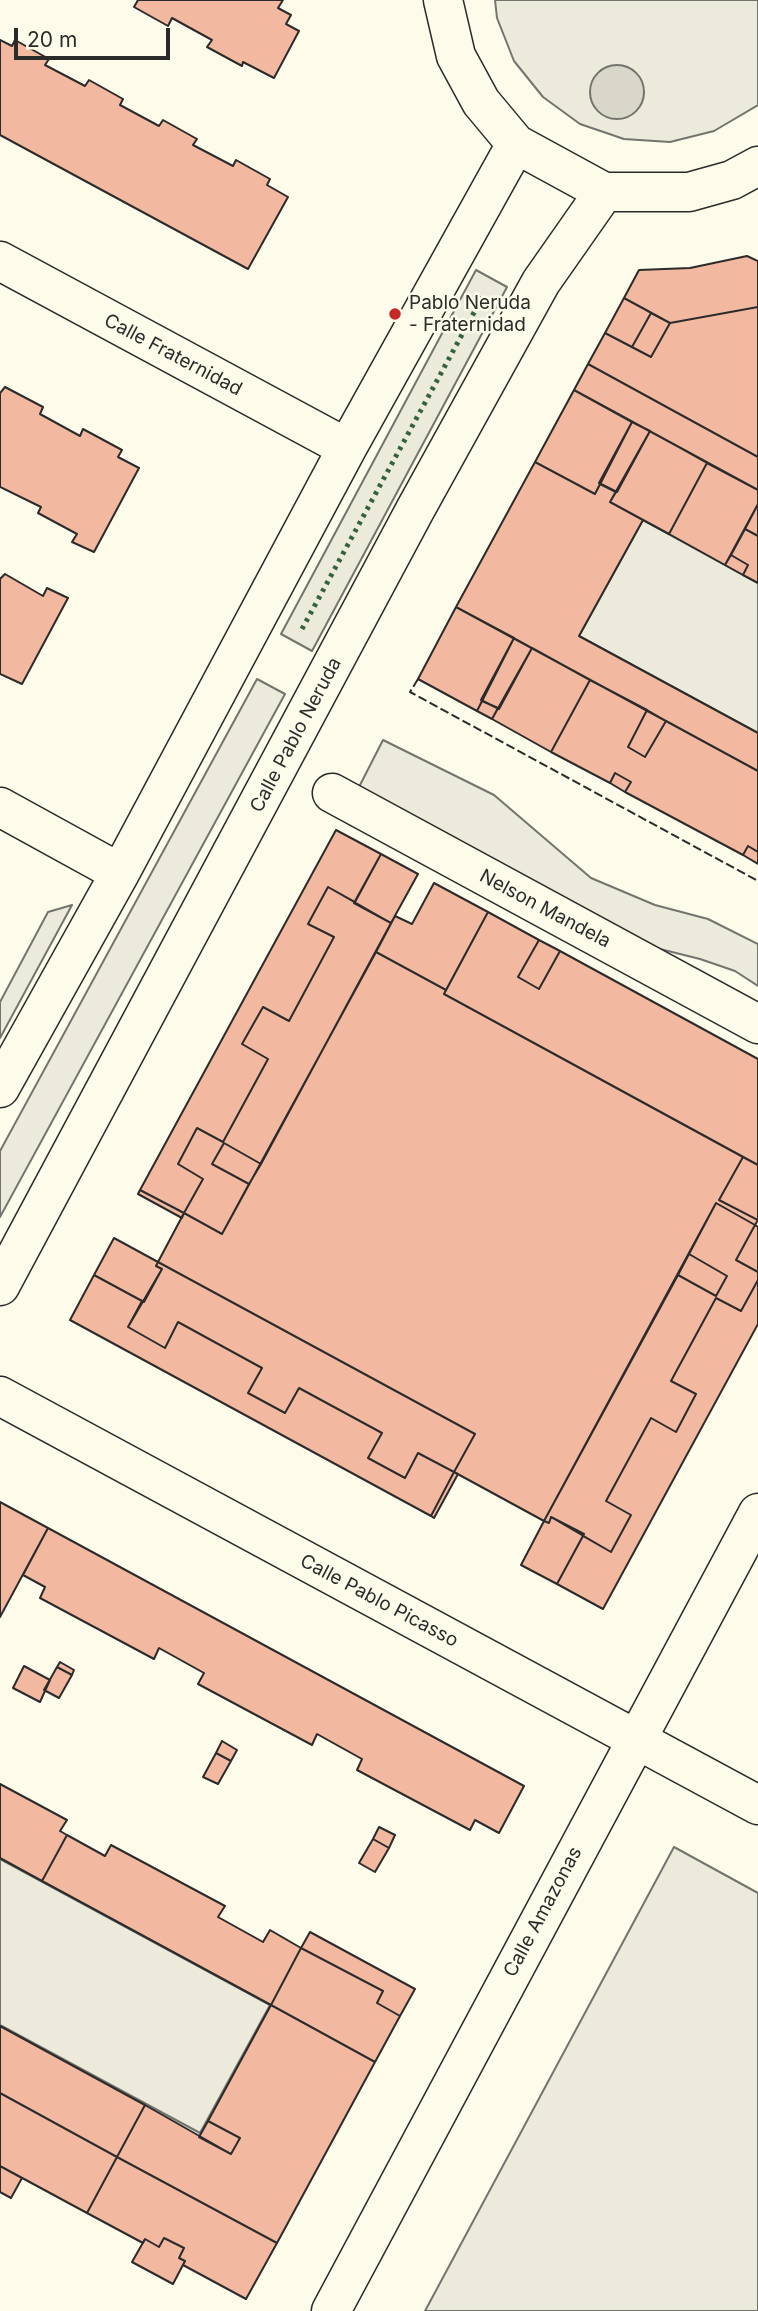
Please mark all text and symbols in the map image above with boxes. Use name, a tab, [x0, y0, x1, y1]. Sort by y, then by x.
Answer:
scale bar	[18, 14, 173, 58]
text: 20 m	[27, 27, 77, 52]
place label: Pablo Neruda - Fraternidad	[409, 292, 531, 336]
marker: Pablo Neruda - Fraternidad	[387, 306, 403, 322]
street label: Calle Fraternidad	[100, 309, 246, 401]
street label: Calle Pablo Neruda	[246, 654, 346, 816]
street label: Nelson Mandela	[476, 865, 614, 953]
street label: Calle Pablo Picasso	[296, 1550, 462, 1652]
street label: Calle Amazonas	[499, 1843, 587, 1981]

